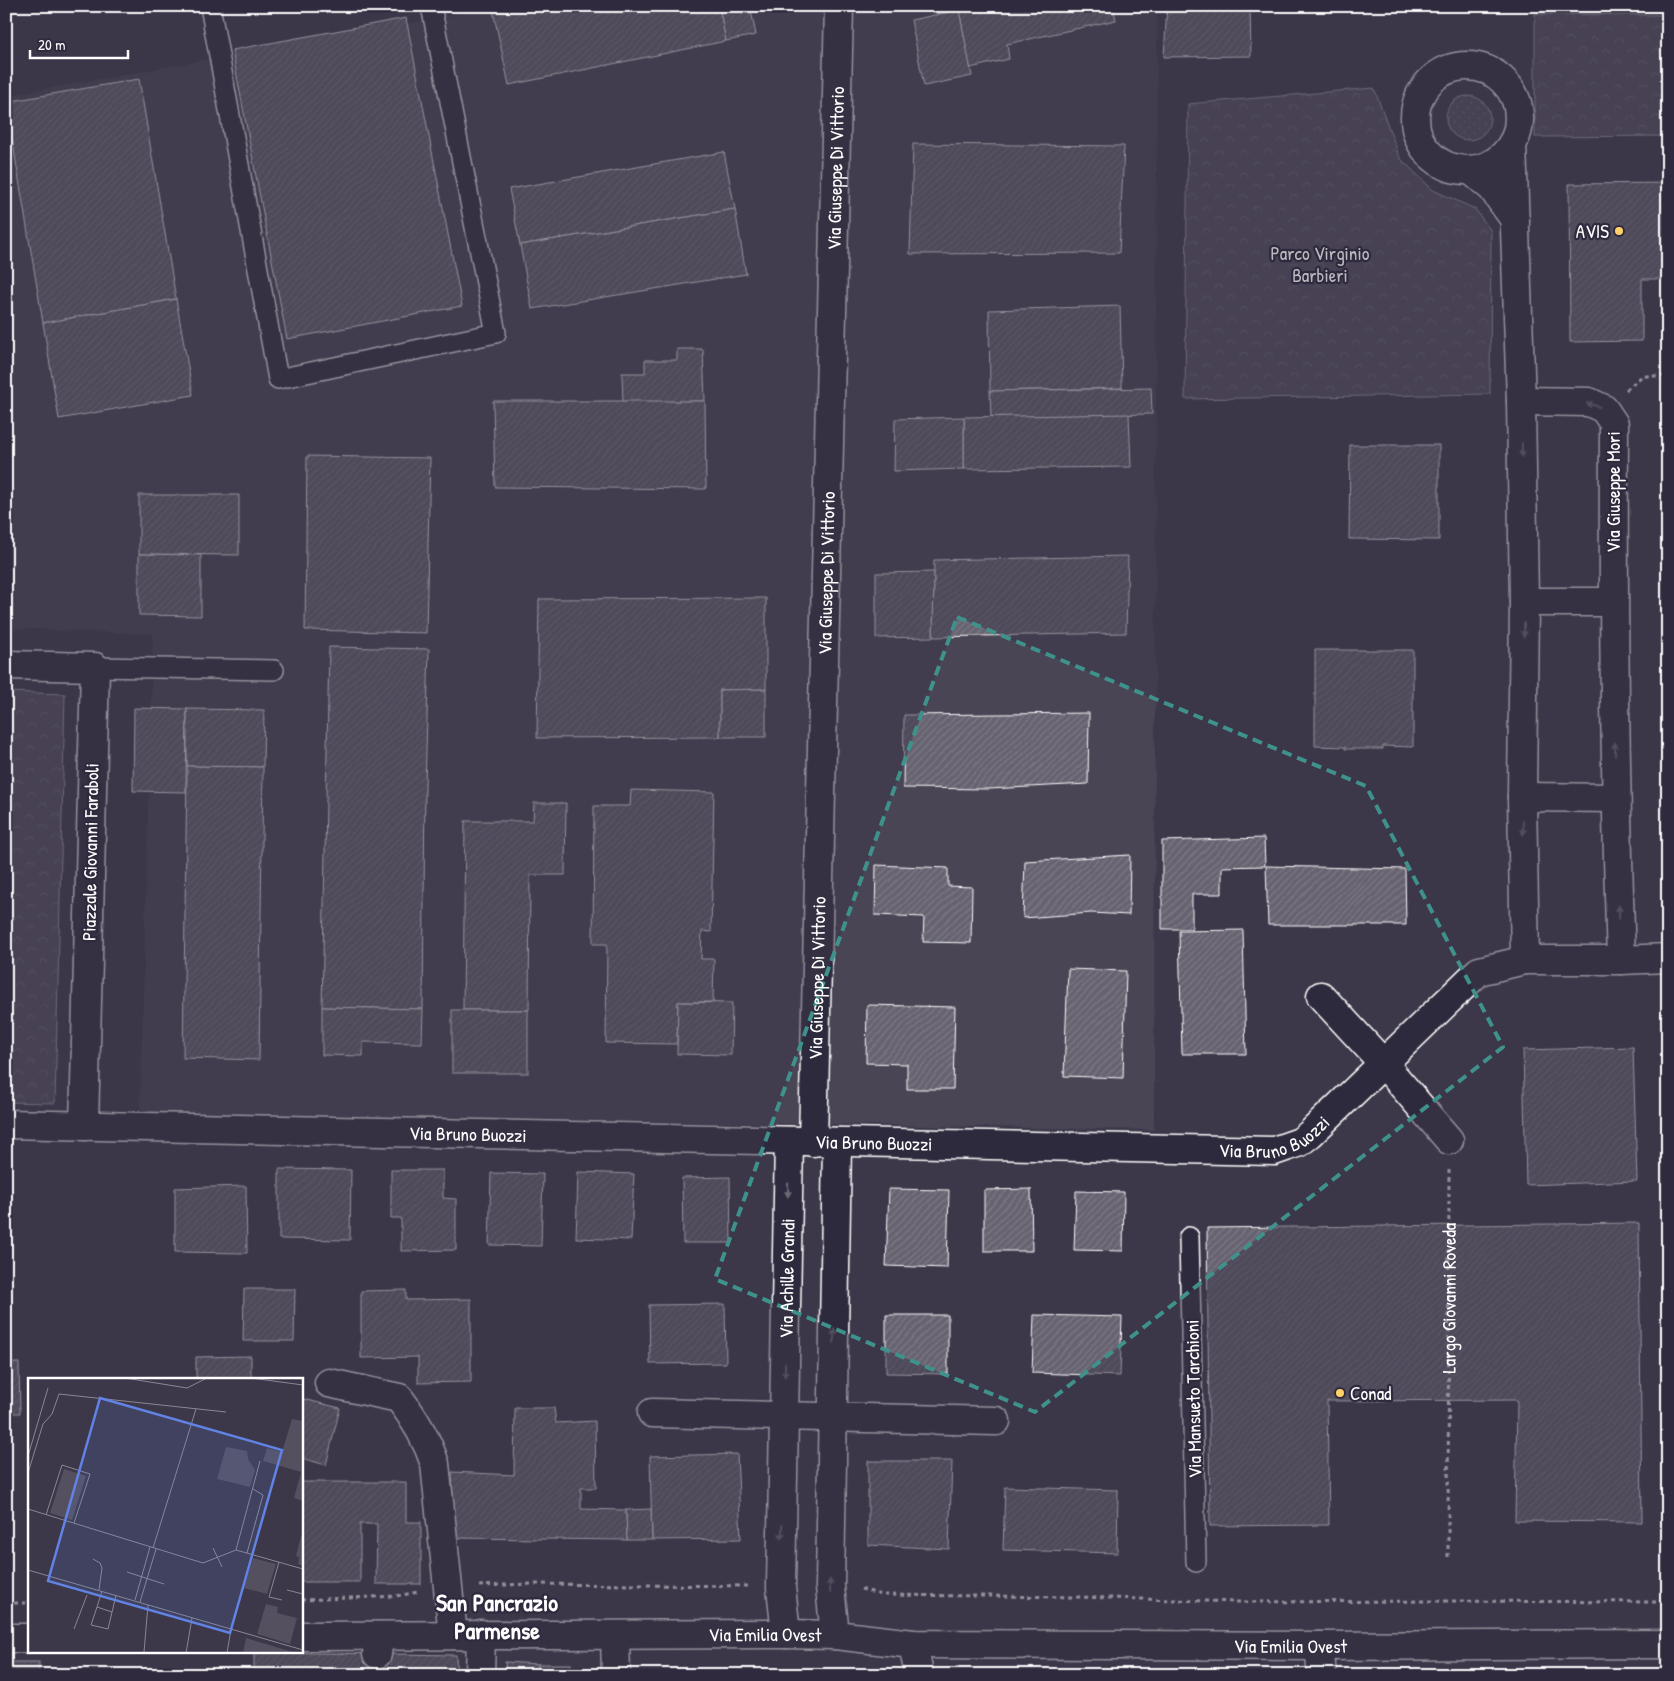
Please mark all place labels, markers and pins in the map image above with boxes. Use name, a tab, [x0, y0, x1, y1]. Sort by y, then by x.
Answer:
place label: AVIS	[1576, 218, 1609, 244]
marker: AVIS	[1613, 225, 1625, 237]
place label: Conad	[1350, 1380, 1392, 1406]
marker: Conad	[1334, 1387, 1346, 1399]

